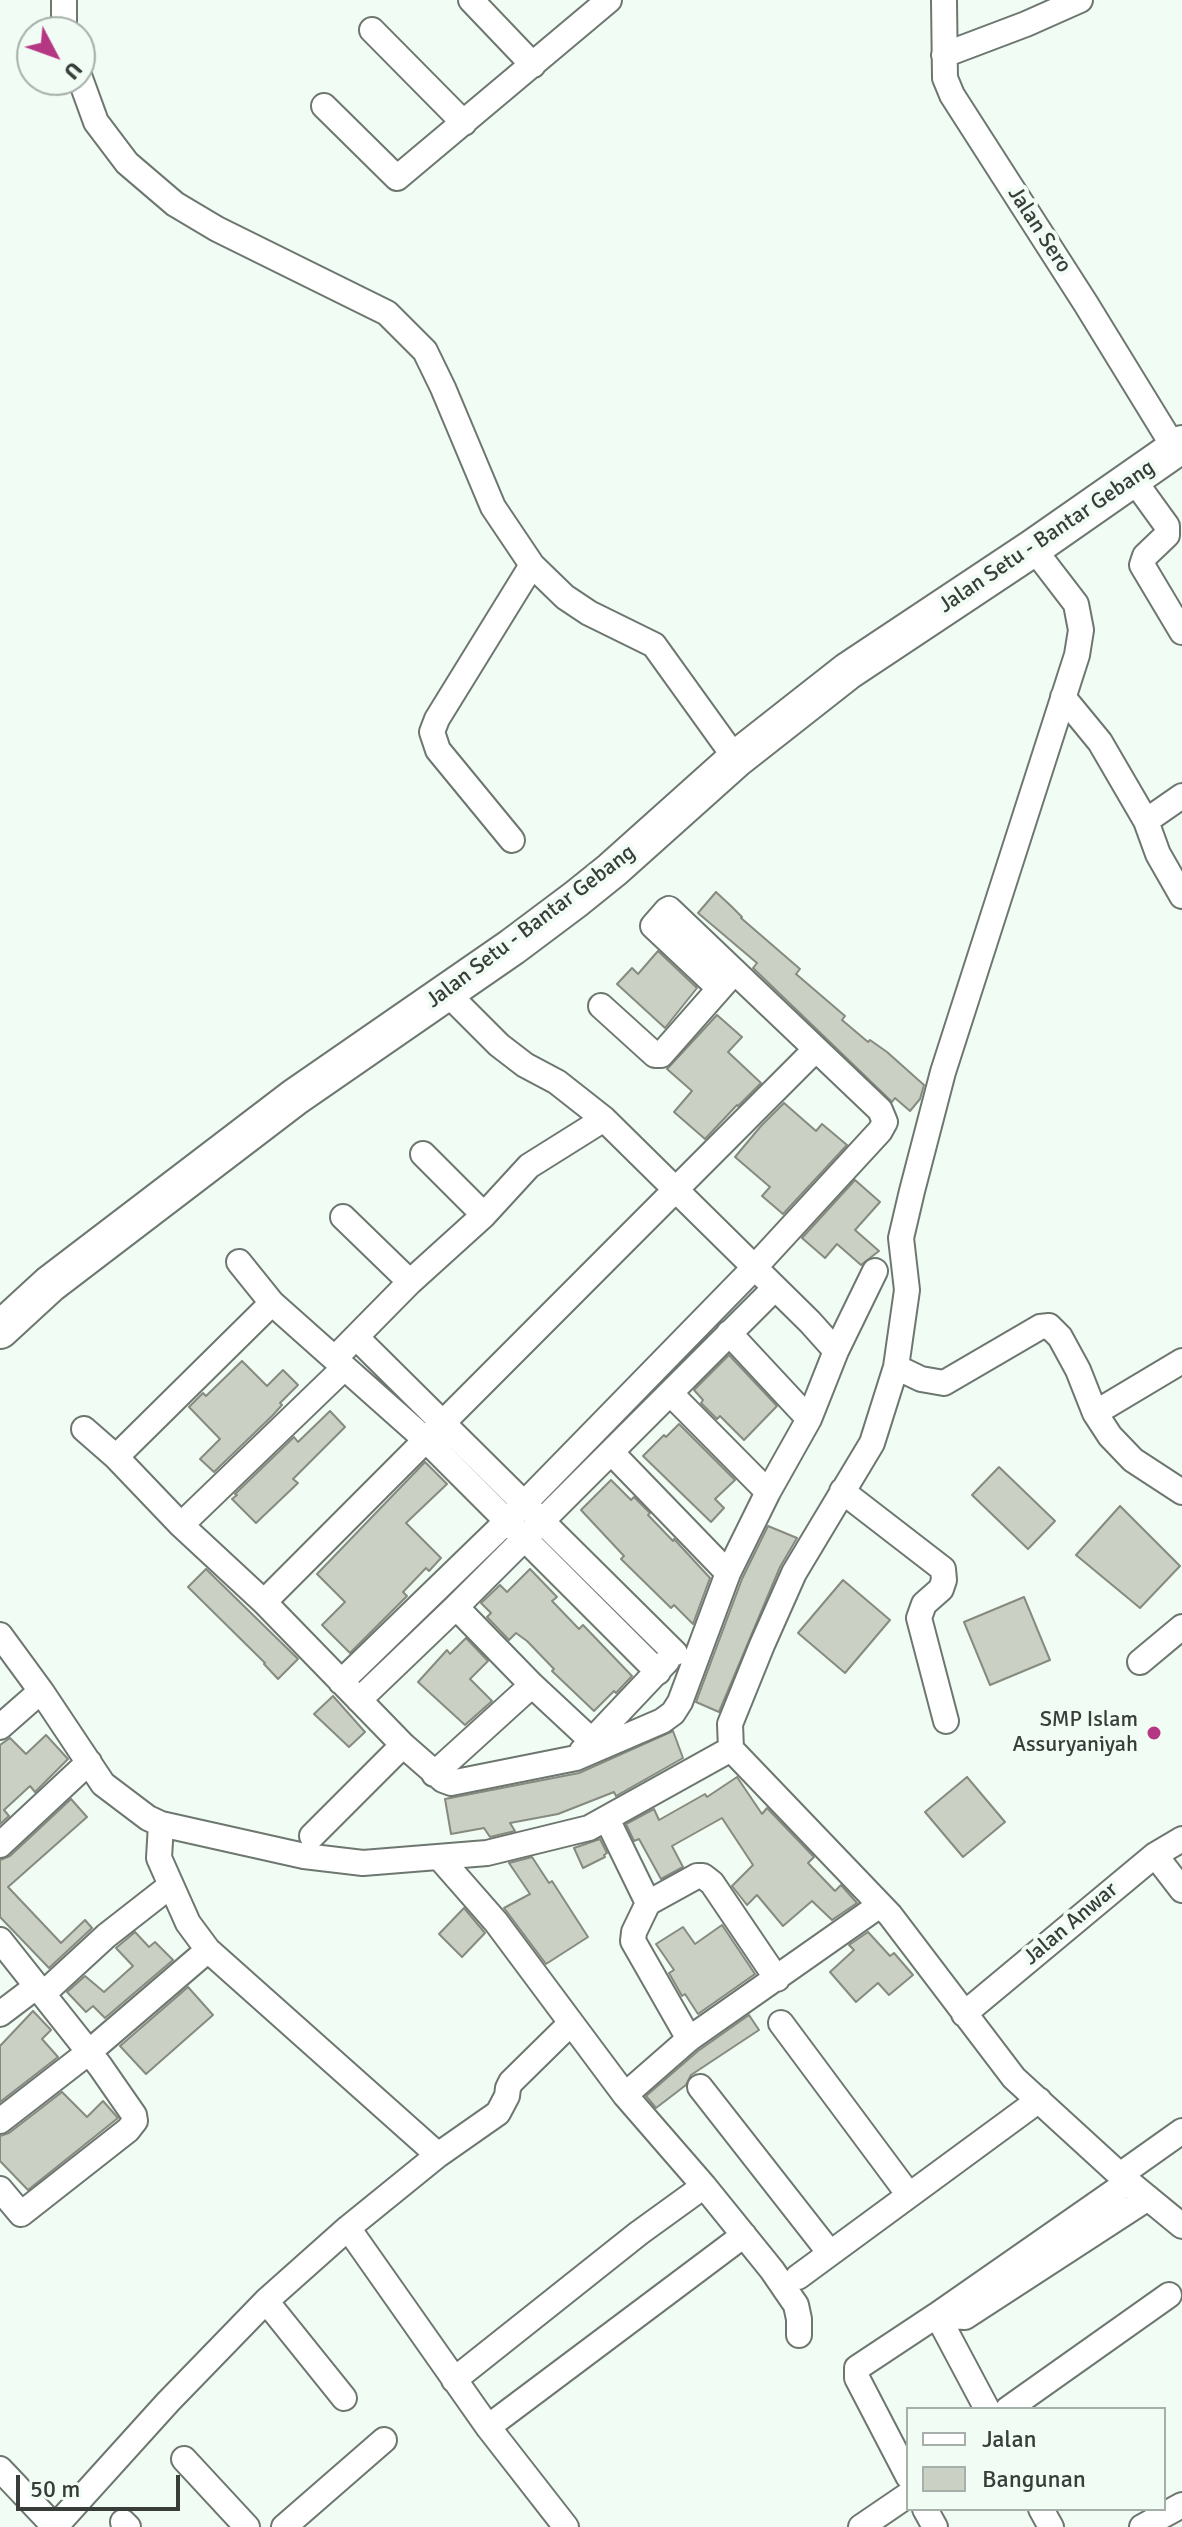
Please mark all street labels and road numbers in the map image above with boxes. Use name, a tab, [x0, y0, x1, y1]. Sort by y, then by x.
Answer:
street label: Jalan Sero	[1001, 182, 1077, 278]
street label: Jalan Setu - Bantar Gebang	[934, 455, 1160, 619]
street label: Jalan Setu - Bantar Gebang	[421, 840, 641, 1014]
street label: Jalan Anwar	[1018, 1877, 1124, 1971]

